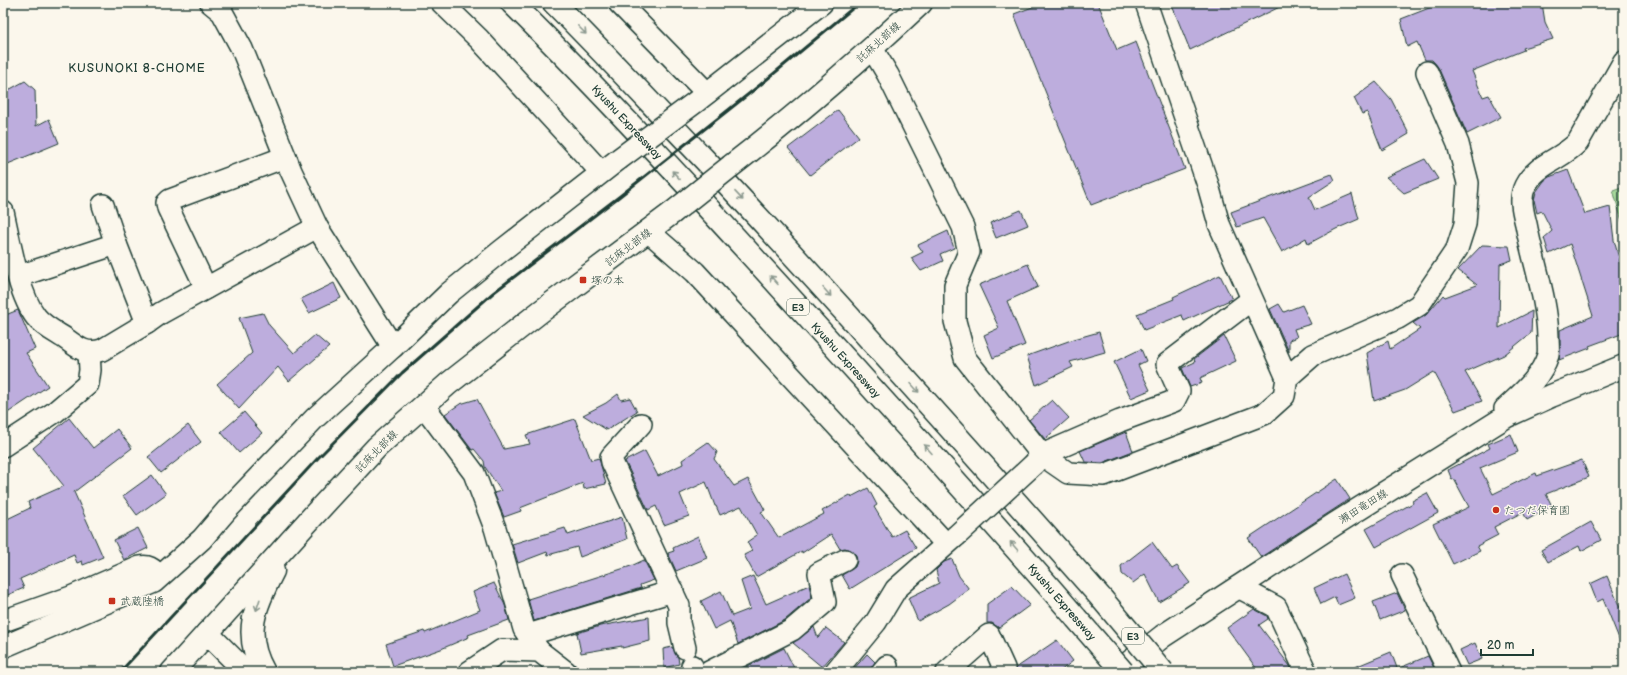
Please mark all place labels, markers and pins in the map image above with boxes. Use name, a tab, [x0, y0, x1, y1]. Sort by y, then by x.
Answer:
place label: 塚の本	[591, 274, 624, 287]
marker: 塚の本	[578, 275, 588, 285]
place label: たつだ保育園	[1504, 504, 1570, 517]
marker: たつだ保育園	[1491, 505, 1501, 515]
place label: 武蔵陸橋	[120, 595, 164, 608]
marker: 武蔵陸橋	[107, 596, 117, 606]

